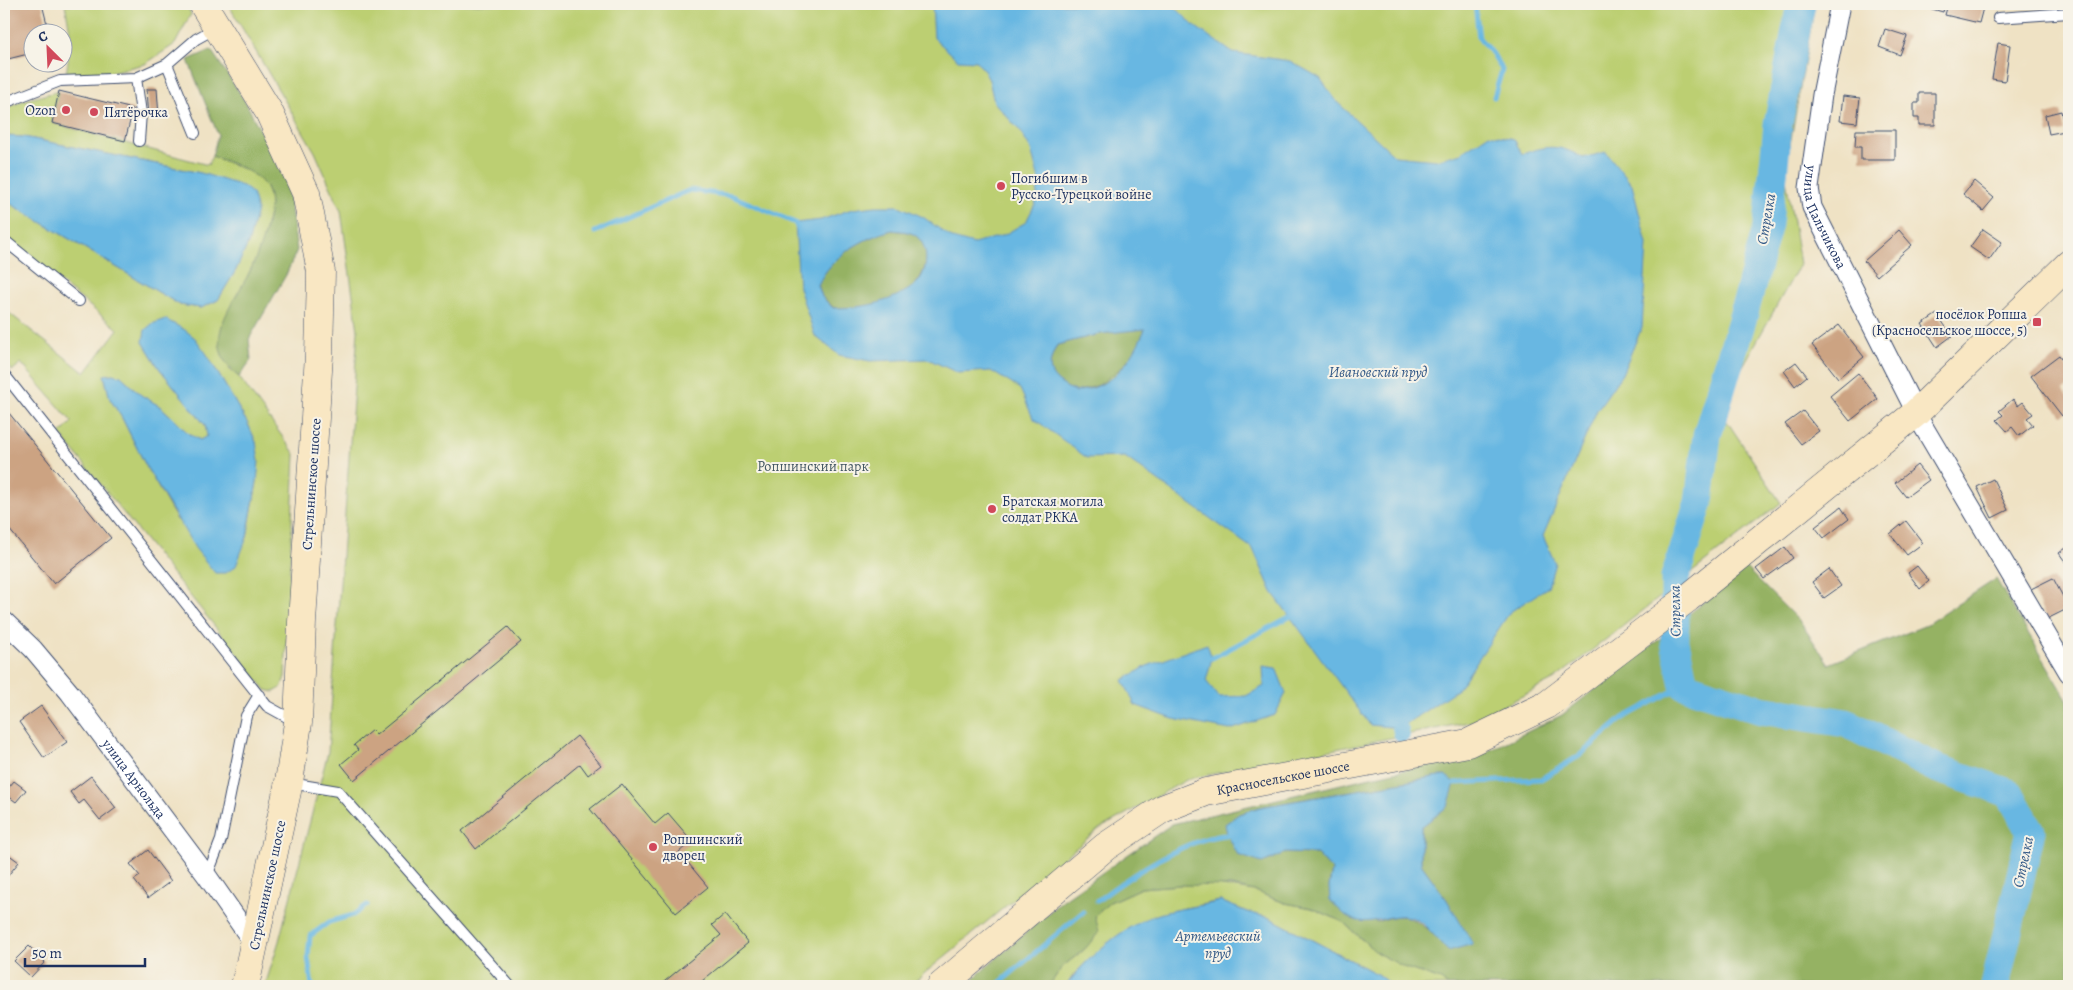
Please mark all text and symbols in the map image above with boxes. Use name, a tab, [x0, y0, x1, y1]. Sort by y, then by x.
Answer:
north arrow	[22, 22, 72, 72]
text: С	[35, 26, 51, 47]
place label: Ozon	[25, 101, 56, 120]
place label: Пятёрочка	[104, 103, 168, 122]
marker: Ozon	[60, 104, 72, 116]
marker: Пятёрочка	[88, 106, 100, 118]
street label: улица Пальчикова	[1799, 163, 1851, 273]
place label: Погибшим в Русско-Турецкой войне	[1011, 169, 1152, 204]
marker: Погибшим в Русско-Турецкой войне	[995, 180, 1007, 192]
water label: Стрелка	[1752, 192, 1780, 246]
place label: посёлок Ропша (Красносельское шоссе, 5)	[1872, 305, 2028, 340]
marker: посёлок Ропша (Красносельское шоссе, 5)	[2031, 316, 2043, 328]
water label: Ивановский пруд	[1329, 362, 1427, 382]
street label: Стрельнинское шоссе	[297, 417, 326, 551]
park label: Ропшинский парк	[757, 457, 869, 476]
place label: Братская могила солдат РККА	[1002, 492, 1104, 527]
marker: Братская могила солдат РККА	[986, 503, 998, 515]
water label: Стрелка	[1665, 585, 1685, 637]
street label: улица Арнольда	[97, 734, 170, 823]
street label: Красносельское шоссе	[1215, 756, 1351, 800]
street label: Стрельнинское шоссе	[244, 818, 291, 952]
place label: Ропшинский дворец	[662, 830, 743, 865]
water label: Стрелка	[2008, 835, 2038, 889]
marker: Ропшинский дворец	[647, 841, 659, 853]
water label: Артемьевский пруд	[1174, 926, 1261, 963]
scale bar	[25, 935, 145, 967]
text: 50 m	[32, 943, 62, 963]

